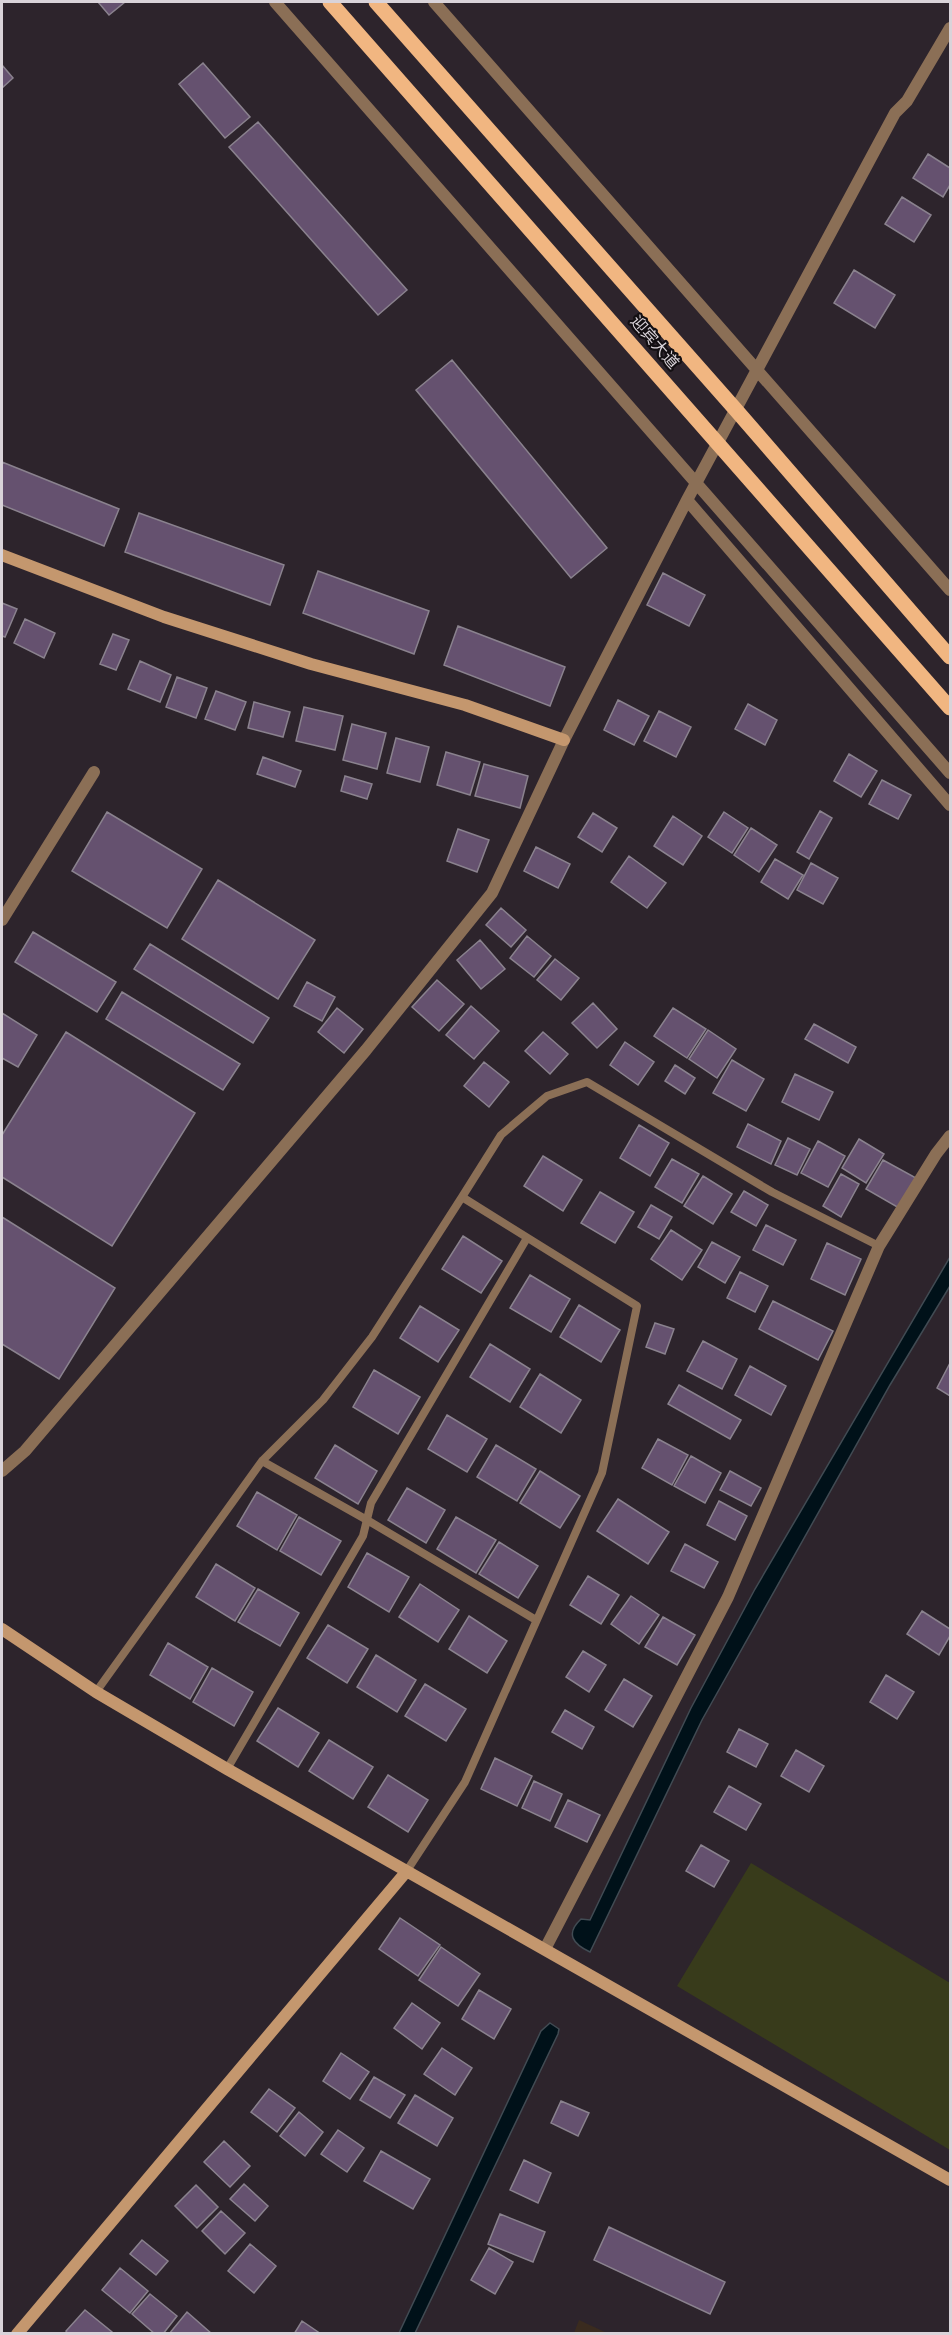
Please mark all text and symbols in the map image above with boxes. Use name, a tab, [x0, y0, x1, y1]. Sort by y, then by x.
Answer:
street label: 迎宾大道	[628, 312, 682, 372]

